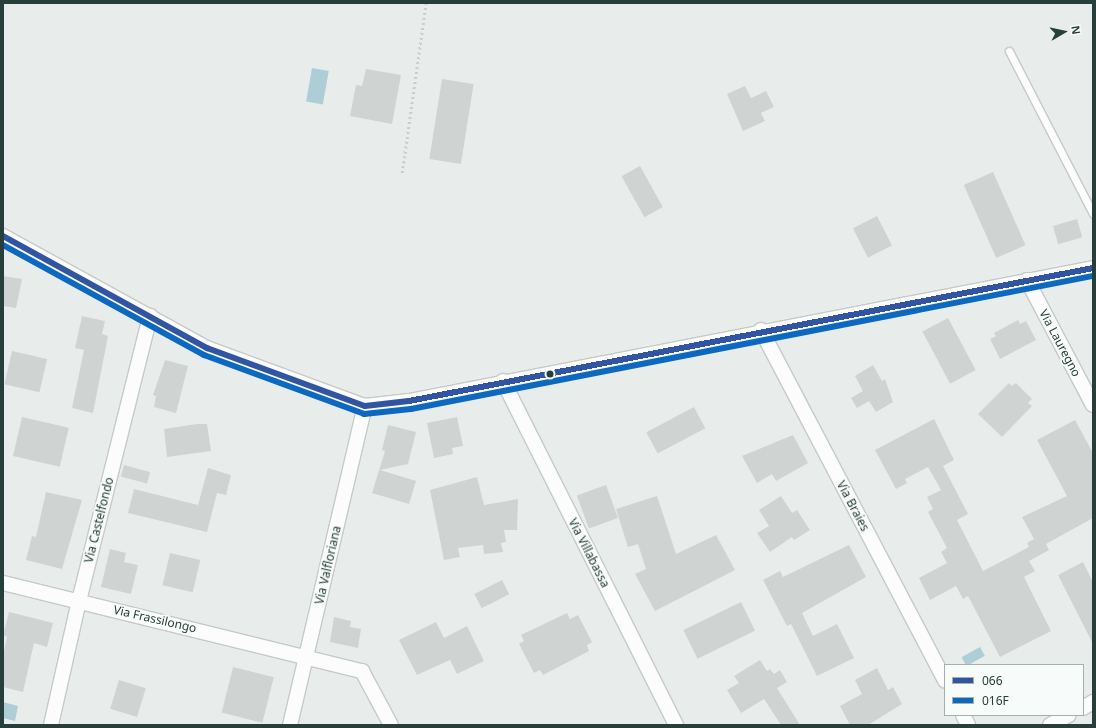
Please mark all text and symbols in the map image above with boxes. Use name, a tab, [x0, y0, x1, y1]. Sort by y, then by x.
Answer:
north arrow	[1044, 12, 1084, 52]
text: N	[1068, 24, 1084, 36]
street label: Via Lauregno	[1036, 307, 1084, 379]
unlabelled marker	[545, 369, 555, 379]
street label: Via Castelfondo	[81, 476, 117, 564]
street label: Via Braies	[834, 478, 872, 534]
street label: Via Villabassa	[565, 516, 613, 590]
street label: Via Valfloriana	[312, 524, 344, 606]
street label: Via Frassilongo	[112, 602, 198, 636]
legend	[944, 664, 1084, 716]
text: 066	[982, 672, 1003, 689]
text: 016F	[982, 692, 1009, 709]

